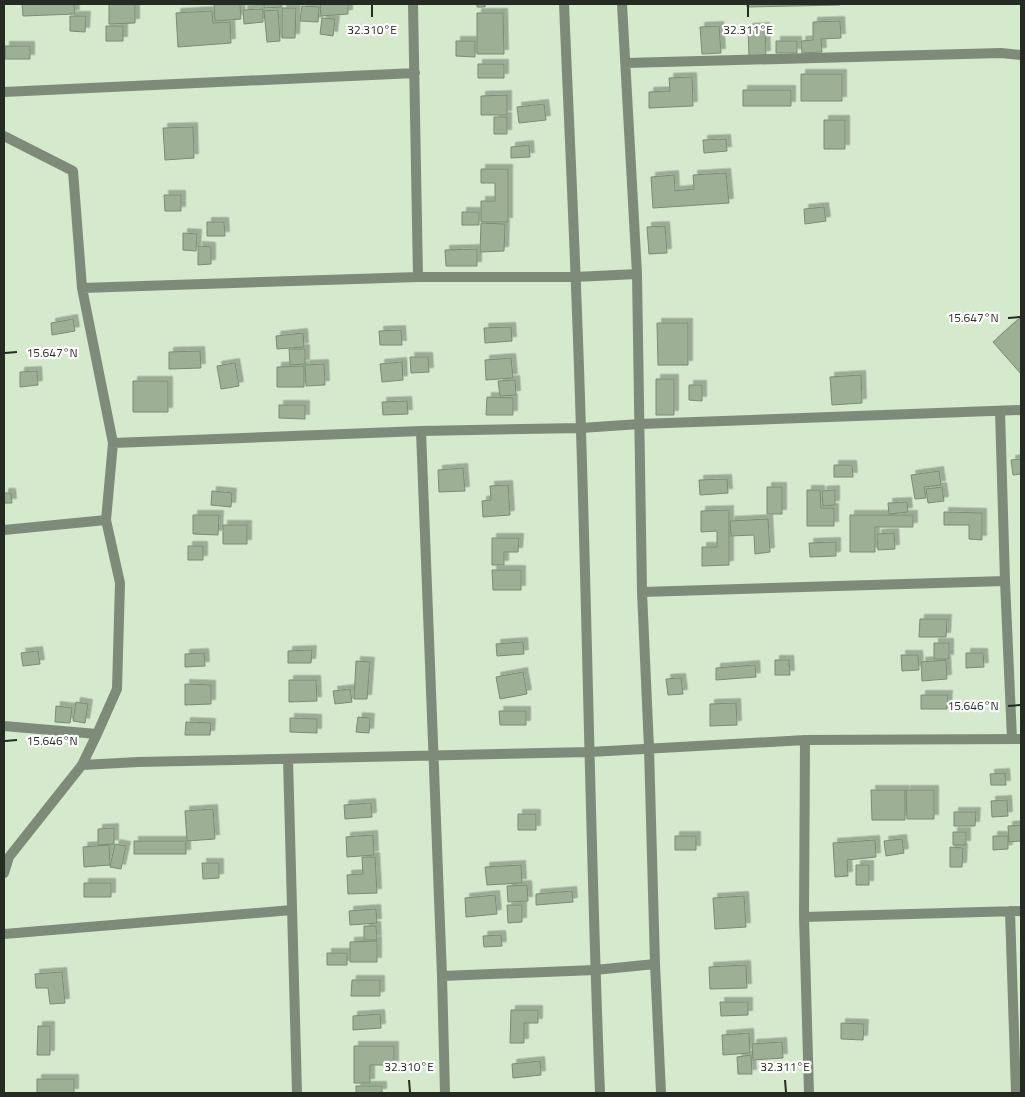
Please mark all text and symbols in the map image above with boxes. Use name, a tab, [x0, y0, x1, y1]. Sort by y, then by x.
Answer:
text: 32.310°E	[347, 20, 397, 39]
text: 32.311°E	[723, 20, 773, 39]
text: 15.647°N	[947, 308, 999, 327]
text: 15.647°N	[26, 343, 78, 362]
text: 15.646°N	[947, 696, 999, 715]
text: 15.646°N	[26, 731, 78, 750]
text: 32.310°E	[384, 1057, 434, 1076]
text: 32.311°E	[760, 1057, 810, 1076]

